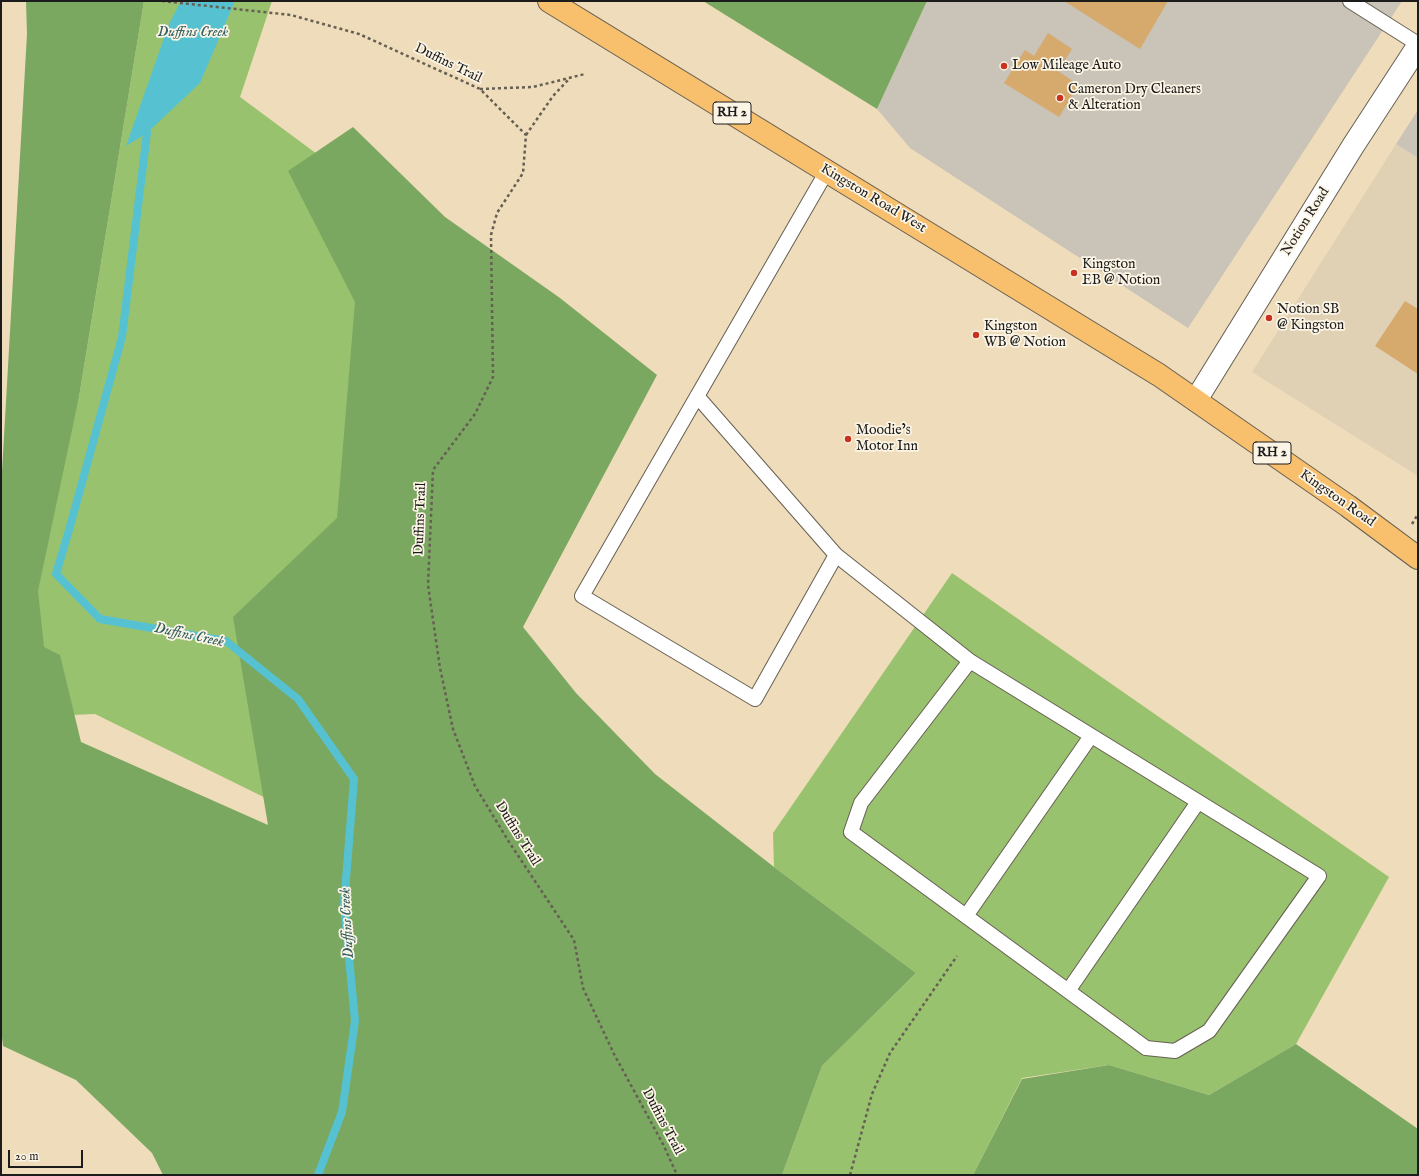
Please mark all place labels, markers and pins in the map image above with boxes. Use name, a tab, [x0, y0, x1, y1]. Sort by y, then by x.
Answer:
place label: Low Mileage Auto	[1012, 58, 1121, 74]
marker: Low Mileage Auto	[999, 61, 1009, 71]
place label: Cameron Dry Cleaners & Alteration	[1068, 82, 1201, 114]
marker: Cameron Dry Cleaners & Alteration	[1055, 93, 1065, 103]
place label: Kingston EB @ Notion	[1082, 257, 1160, 290]
marker: Kingston EB @ Notion	[1069, 268, 1079, 278]
place label: Notion SB @ Kingston	[1277, 302, 1344, 334]
marker: Notion SB @ Kingston	[1264, 313, 1274, 323]
place label: Kingston WB @ Notion	[984, 319, 1066, 352]
marker: Kingston WB @ Notion	[971, 330, 981, 340]
place label: Moodie’s Motor Inn	[856, 423, 918, 456]
marker: Moodie’s Motor Inn	[843, 434, 853, 444]

